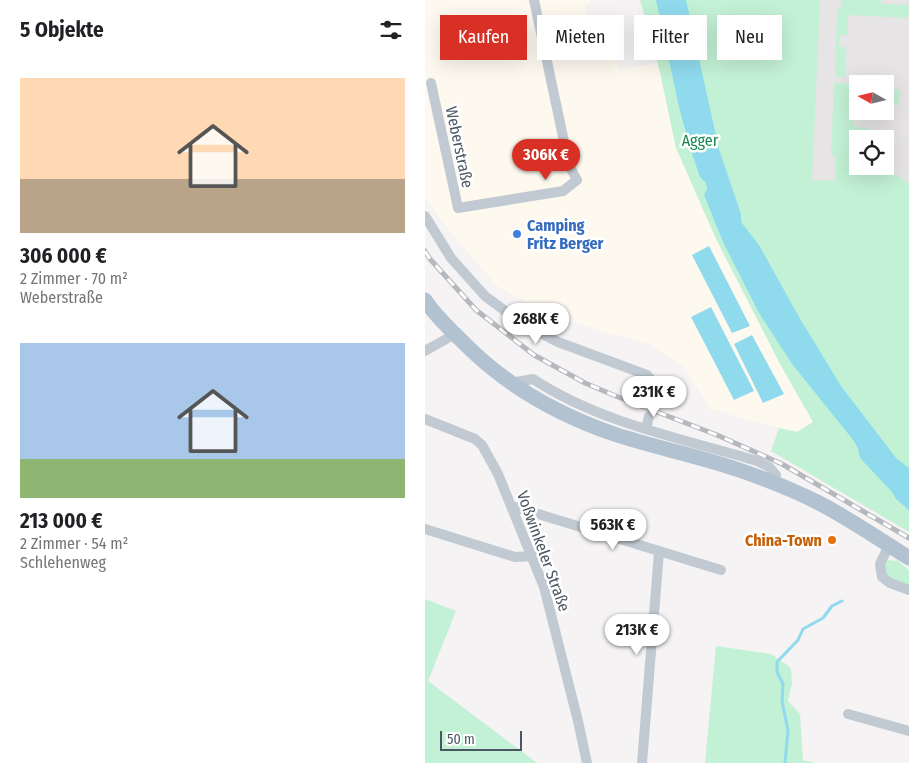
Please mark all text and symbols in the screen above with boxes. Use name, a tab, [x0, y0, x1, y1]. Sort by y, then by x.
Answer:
chip: Kaufen	[440, 15, 527, 60]
chip: Mieten	[537, 15, 624, 60]
chip: Filter	[634, 15, 707, 60]
chip: Neu	[717, 15, 782, 60]
icon: filters	[377, 16, 405, 44]
text: 5 Objekte	[20, 17, 104, 43]
north arrow	[849, 75, 894, 120]
map controls	[849, 75, 894, 175]
street label: Weberstraße	[442, 105, 477, 190]
icon: home	[168, 111, 258, 201]
button: locate	[849, 130, 894, 175]
park label: Agger	[682, 131, 719, 150]
pin: 306K €	[505, 138, 587, 181]
text: 306K €	[523, 145, 569, 164]
place label: Camping Fritz Berger	[527, 216, 604, 253]
marker: Camping Fritz Berger	[511, 228, 523, 240]
text: 306 000 €	[20, 243, 107, 269]
text: 2 Zimmer · 70 m²	[20, 269, 128, 288]
text: Weberstraße	[20, 288, 103, 307]
pin: 268K €	[495, 302, 577, 345]
text: 268K €	[513, 309, 559, 328]
icon: home	[168, 376, 258, 466]
pin: 231K €	[613, 376, 695, 418]
text: 231K €	[633, 382, 675, 401]
street label: Voßwinkeler Straße	[513, 488, 574, 614]
text: 213 000 €	[20, 508, 103, 534]
pin: 563K €	[572, 508, 654, 551]
text: 563K €	[591, 515, 635, 534]
place label: China-Town	[745, 531, 822, 550]
text: 2 Zimmer · 54 m²	[20, 534, 128, 553]
marker: China-Town	[826, 534, 838, 546]
text: Schlehenweg	[20, 553, 106, 572]
pin: 213K €	[596, 614, 678, 656]
text: 213K €	[616, 620, 658, 639]
scale bar	[440, 728, 523, 751]
text: 50 m	[447, 731, 475, 748]

